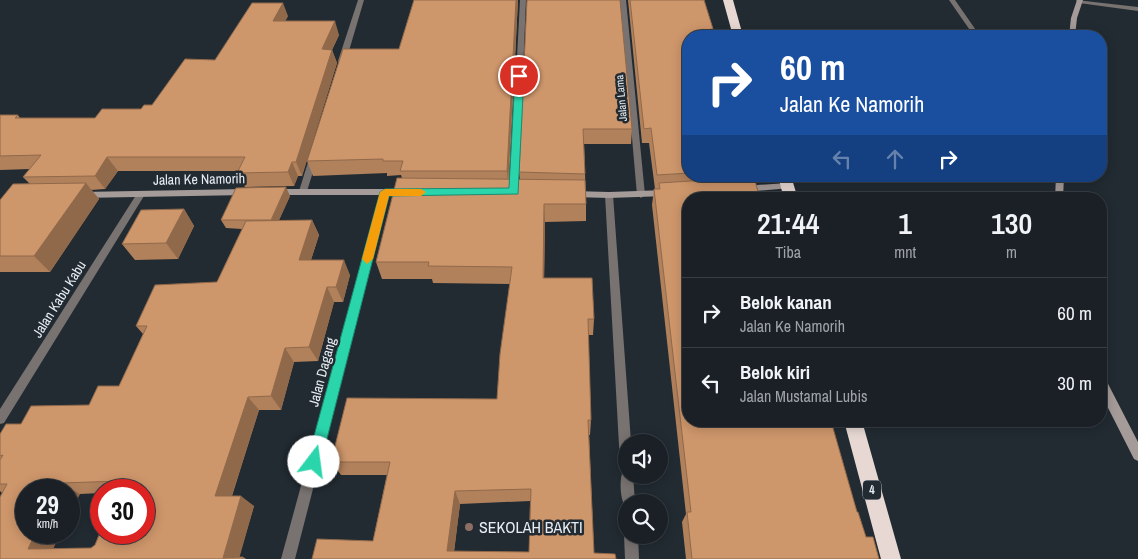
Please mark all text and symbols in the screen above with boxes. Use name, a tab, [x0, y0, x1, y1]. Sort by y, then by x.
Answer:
text: 60 m	[780, 44, 845, 91]
icon: right	[697, 50, 762, 115]
pin	[498, 55, 540, 97]
icon: arrive	[505, 62, 533, 90]
street label: Jalan Lama	[612, 74, 630, 122]
text: Jalan Ke Namorih	[780, 89, 924, 119]
icon: left	[828, 145, 856, 173]
icon: ahead	[881, 145, 909, 173]
icon: right	[934, 145, 962, 173]
street label: Jalan Ke Namorih	[153, 169, 245, 189]
text: 21:44	[757, 203, 819, 243]
text: 1	[898, 203, 912, 243]
text: 130	[991, 203, 1032, 243]
text: Tiba	[775, 241, 801, 263]
text: mnt	[894, 241, 916, 263]
text: m	[1006, 241, 1017, 263]
street label: Jalan Kabu Kabu	[28, 257, 90, 341]
text: Belok kanan	[740, 289, 832, 315]
icon: right	[697, 299, 725, 327]
text: 60 m	[1057, 300, 1092, 326]
text: Jalan Ke Namorih	[740, 315, 845, 337]
street label: Jalan Dagang	[304, 335, 340, 409]
text: Belok kiri	[740, 359, 810, 385]
icon: left	[697, 369, 725, 397]
text: 30 m	[1057, 370, 1092, 396]
text: Jalan Mustamal Lubis	[740, 385, 868, 407]
map controls	[618, 434, 668, 544]
button: sound	[618, 434, 668, 484]
position arrow	[287, 435, 339, 487]
speed limit sign: 30	[90, 479, 155, 544]
road number: 4	[863, 480, 881, 500]
text: 29	[36, 488, 59, 522]
button: search	[618, 494, 668, 544]
text: km/h	[37, 516, 58, 532]
place label: SEKOLAH BAKTI	[479, 516, 583, 538]
marker: SEKOLAH BAKTI	[463, 521, 475, 533]

